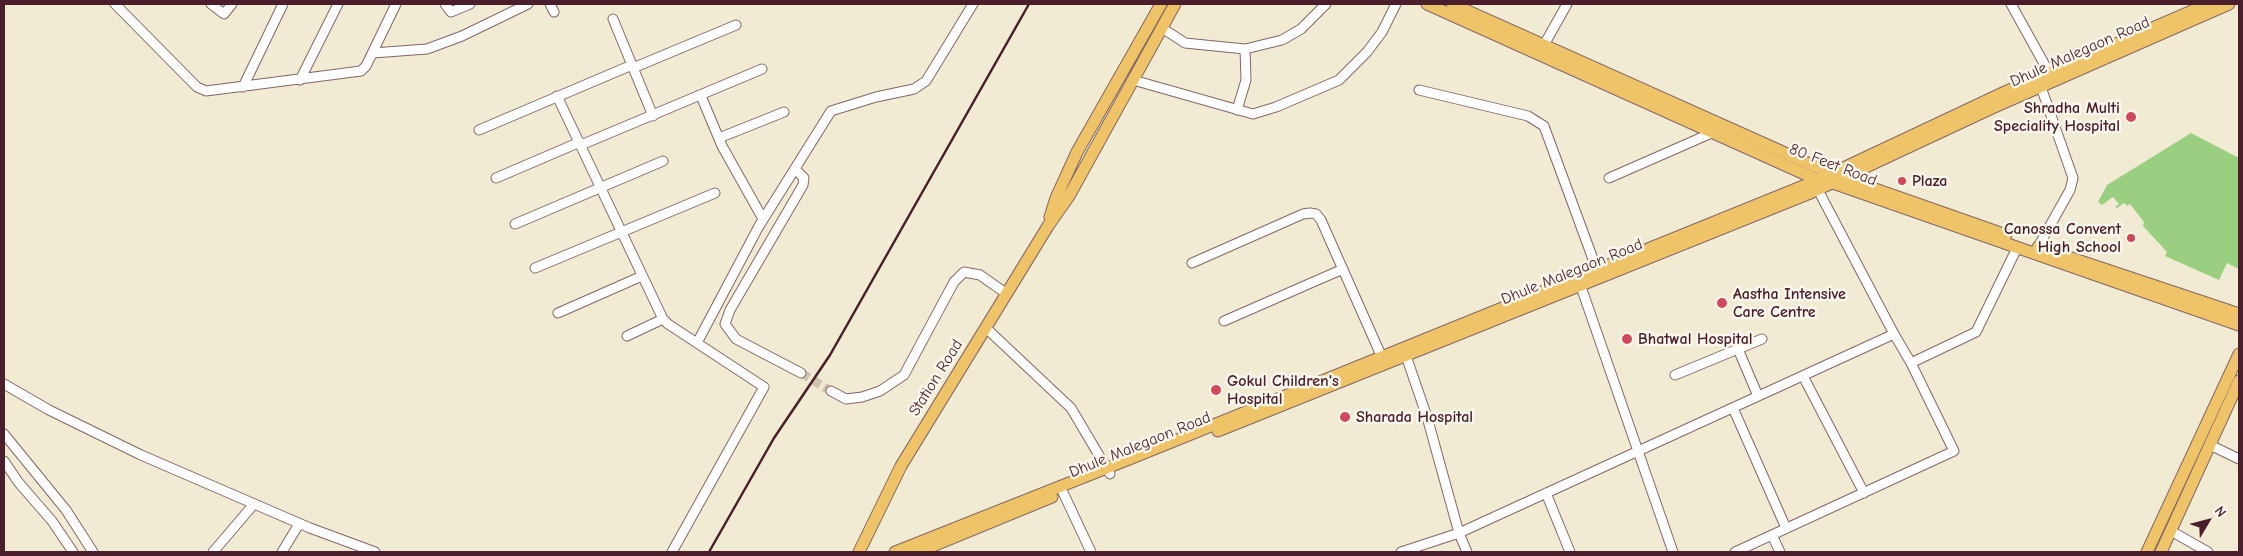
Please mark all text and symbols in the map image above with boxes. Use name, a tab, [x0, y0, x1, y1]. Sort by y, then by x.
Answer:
street label: Dhule Malegaon Road	[2007, 13, 2153, 91]
place label: Shradha Multi Speciality Hospital	[1994, 98, 2120, 136]
marker: Shradha Multi Speciality Hospital	[2124, 110, 2138, 124]
street label: 80 Feet Road	[1787, 140, 1879, 190]
place label: Plaza	[1912, 171, 1947, 191]
marker: Plaza	[1896, 175, 1908, 187]
place label: Canossa Convent High School	[2004, 219, 2121, 257]
marker: Canossa Convent High School	[2125, 232, 2137, 244]
street label: Dhule Malegaon Road	[1498, 235, 1646, 309]
place label: Aastha Intensive Care Centre	[1733, 284, 1846, 322]
marker: Aastha Intensive Care Centre	[1715, 296, 1729, 310]
place label: Bhatwal Hospital	[1638, 329, 1753, 349]
marker: Bhatwal Hospital	[1620, 332, 1634, 346]
street label: Station Road	[905, 336, 967, 420]
place label: Gokul Children's Hospital	[1227, 371, 1339, 409]
marker: Gokul Children's Hospital	[1209, 383, 1223, 397]
place label: Sharada Hospital	[1356, 407, 1473, 427]
street label: Dhule Malegaon Road	[1066, 408, 1214, 482]
marker: Sharada Hospital	[1338, 410, 1352, 424]
north arrow	[2183, 496, 2233, 546]
text: N	[2211, 503, 2230, 520]

